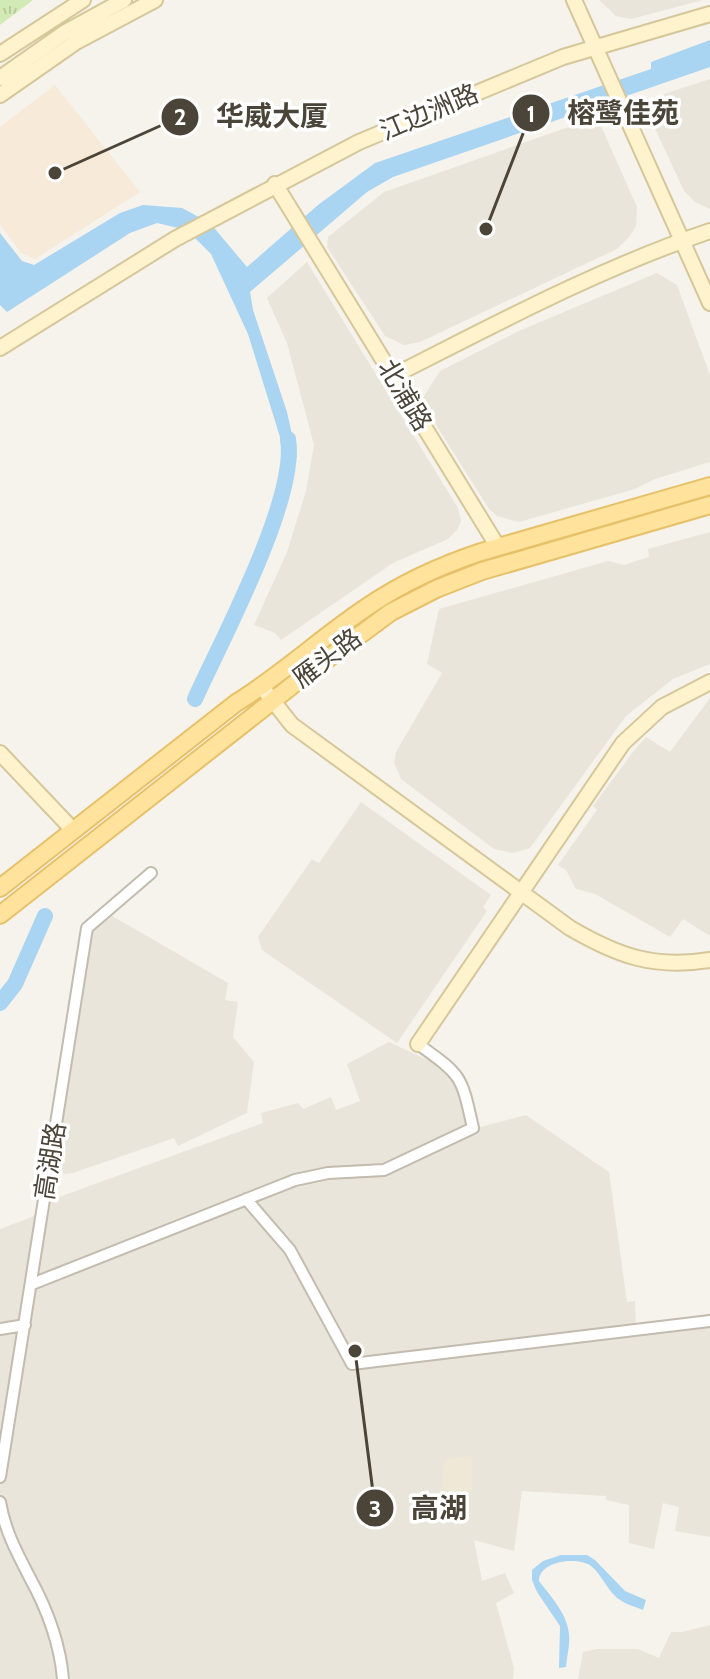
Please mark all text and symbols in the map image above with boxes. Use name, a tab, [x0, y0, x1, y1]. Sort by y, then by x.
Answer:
street label: 江边洲路	[375, 77, 483, 147]
callout: 榕鹭佳苑	[511, 87, 695, 139]
callout: 华威大厦	[160, 91, 344, 143]
text: 榕鹭佳苑	[567, 96, 679, 130]
text: 华威大厦	[216, 99, 328, 133]
text: 1	[527, 99, 535, 128]
text: 2	[174, 102, 186, 131]
street label: 北浦路	[371, 353, 439, 437]
street label: 雁头路	[286, 622, 368, 694]
street label: 高湖路	[28, 1120, 72, 1202]
callout: 高湖	[355, 1482, 483, 1534]
text: 高湖	[411, 1491, 467, 1525]
text: 3	[369, 1494, 381, 1523]

